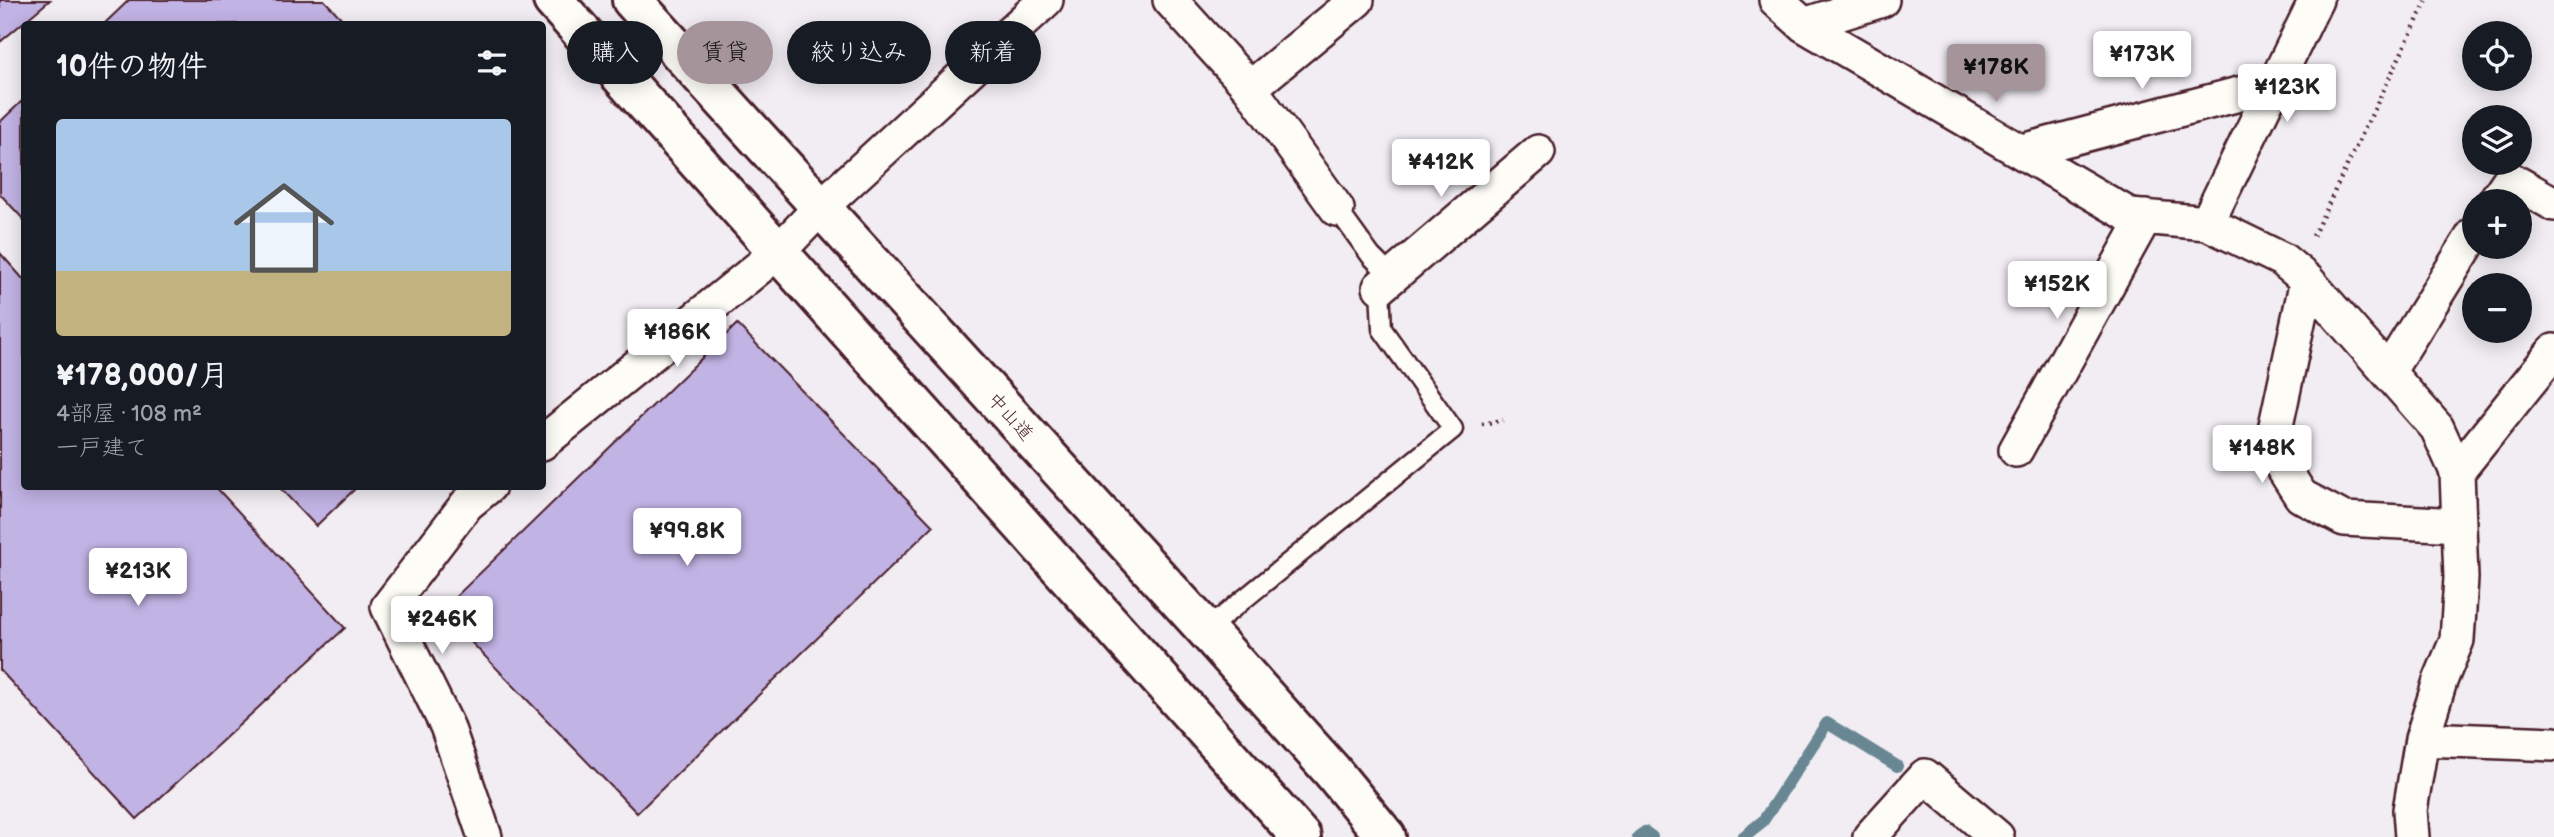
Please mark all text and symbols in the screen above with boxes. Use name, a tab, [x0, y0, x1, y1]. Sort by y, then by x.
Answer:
chip: 購入	[567, 21, 663, 84]
chip: 賃貸	[677, 21, 773, 84]
chip: 絞り込み	[787, 21, 931, 84]
chip: 新着	[945, 21, 1041, 84]
map controls	[2462, 21, 2532, 343]
button: locate	[2462, 21, 2532, 91]
pin: ¥173K	[2093, 32, 2191, 91]
text: ¥173K	[2109, 40, 2175, 68]
icon: filters	[473, 44, 511, 82]
pin: ¥178K	[1947, 44, 2045, 104]
text: 10件の物件	[56, 49, 207, 85]
text: ¥178K	[1963, 53, 2029, 81]
pin: ¥123K	[2238, 64, 2336, 124]
text: ¥123K	[2254, 73, 2320, 101]
button: layers	[2462, 105, 2532, 175]
pin: ¥412K	[1392, 140, 1490, 199]
text: ¥412K	[1408, 148, 1474, 176]
icon: home	[221, 165, 347, 291]
button: +	[2462, 189, 2532, 259]
pin: ¥152K	[2008, 262, 2106, 321]
text: ¥152K	[2024, 270, 2090, 298]
button: −	[2462, 273, 2532, 343]
pin: ¥186K	[628, 310, 726, 369]
text: ¥186K	[643, 318, 711, 346]
text: ¥178,000/月	[56, 358, 229, 394]
street label: 中山道	[982, 388, 1038, 446]
text: 4部屋 · 108 m²	[56, 400, 202, 428]
pin: ¥148K	[2213, 426, 2311, 485]
text: 一戸建て	[56, 434, 148, 462]
text: ¥148K	[2229, 434, 2295, 462]
pin: ¥99.8K	[630, 508, 744, 568]
text: ¥99.8K	[649, 517, 725, 545]
pin: ¥213K	[89, 548, 187, 608]
text: ¥213K	[105, 557, 171, 585]
pin: ¥246K	[393, 596, 491, 656]
text: ¥246K	[407, 605, 477, 633]

